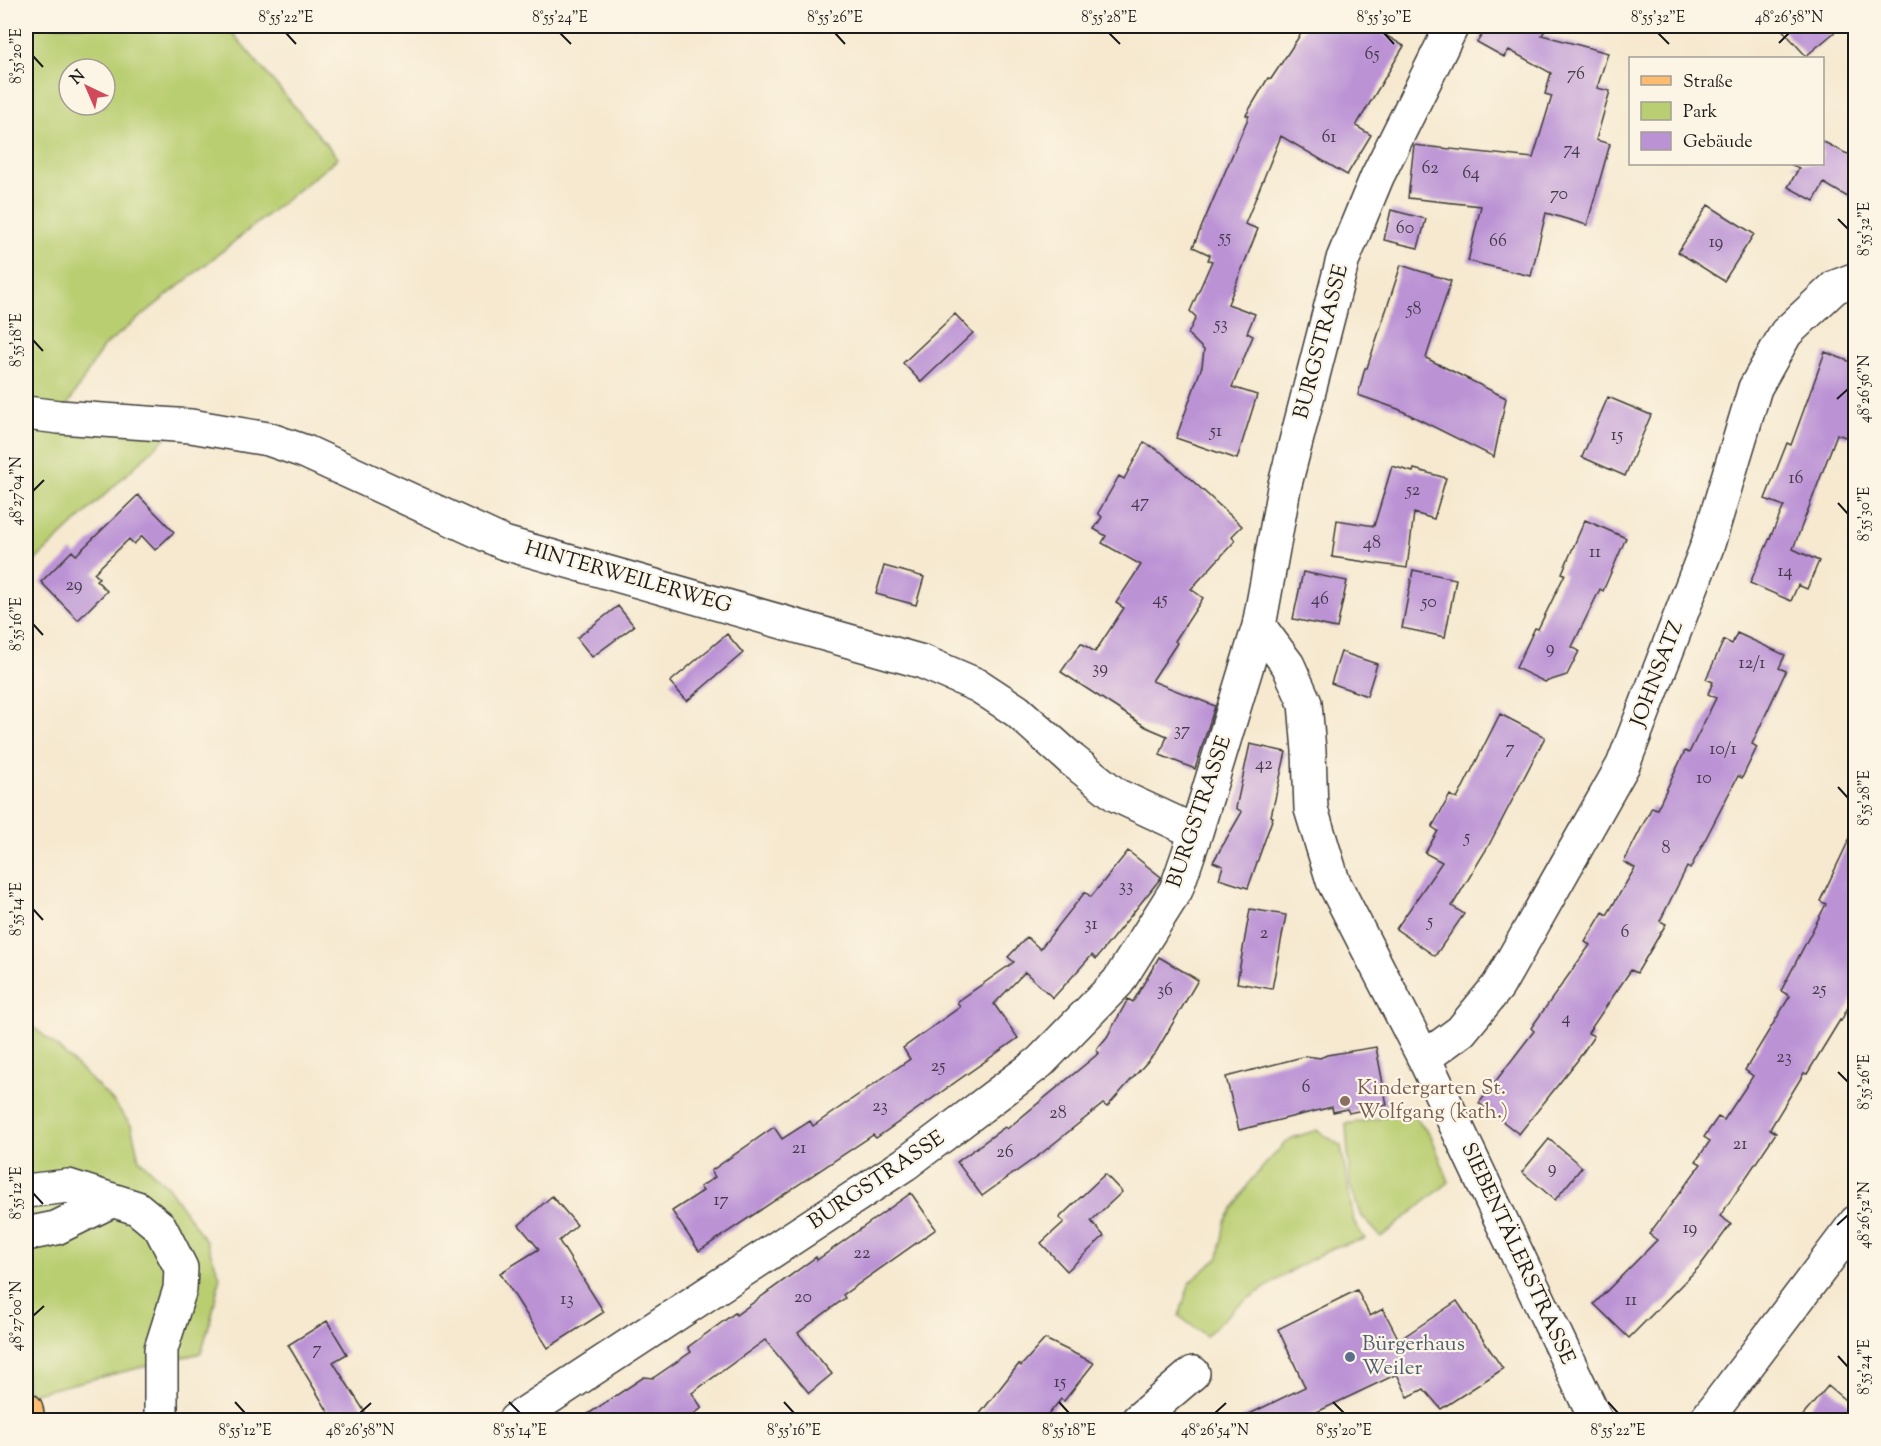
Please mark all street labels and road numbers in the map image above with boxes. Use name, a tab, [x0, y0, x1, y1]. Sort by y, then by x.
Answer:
street label: BURGSTRASSE	[1287, 261, 1357, 423]
street label: HINTERWEILERWEG	[521, 534, 735, 622]
street label: JOHNSATZ	[1624, 617, 1692, 732]
street label: BURGSTRASSE	[1160, 732, 1240, 892]
street label: BURGSTRASSE	[803, 1124, 951, 1238]
street label: SIEBENTÄLERSTRASSE	[1452, 1138, 1582, 1370]

